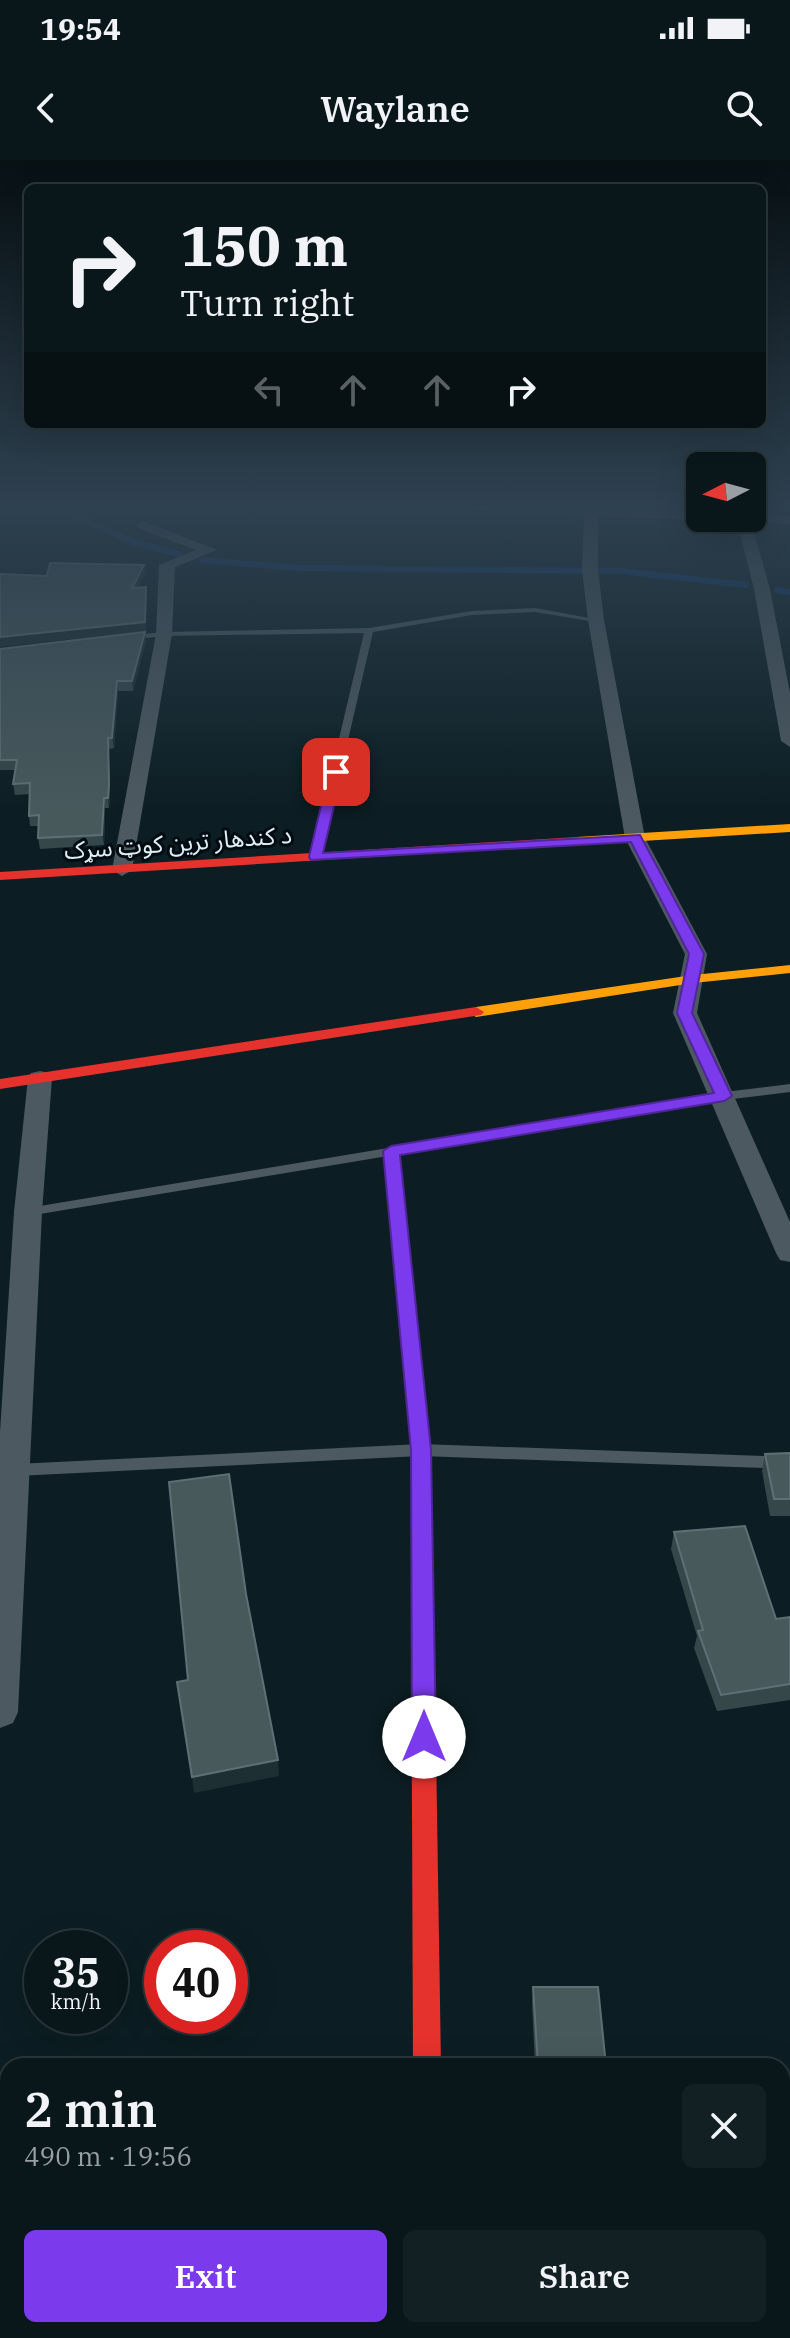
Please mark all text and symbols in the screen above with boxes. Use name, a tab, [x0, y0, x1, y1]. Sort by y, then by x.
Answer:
text: 19:54	[40, 9, 121, 48]
text: Waylane	[320, 85, 470, 132]
icon: back	[24, 86, 68, 130]
icon: search	[722, 86, 766, 130]
text: 150 m	[180, 209, 348, 281]
icon: right	[48, 216, 152, 320]
text: Turn right	[180, 279, 354, 326]
icon: left	[247, 368, 291, 412]
icon: ahead	[331, 368, 375, 412]
icon: ahead	[415, 368, 459, 412]
icon: right	[499, 368, 543, 412]
north arrow	[686, 452, 766, 532]
map controls	[686, 452, 766, 532]
pin	[302, 738, 370, 806]
icon: arrive	[314, 750, 358, 794]
street label: د کندهار ترين کوټ سړک	[63, 818, 293, 866]
position arrow	[382, 1695, 466, 1779]
speed limit sign: 40	[144, 1930, 248, 2034]
text: 35	[52, 1946, 100, 1998]
text: km/h	[51, 1988, 101, 2015]
text: 2 min	[24, 2078, 157, 2140]
button: close	[682, 2084, 766, 2168]
text: 490 m · 19:56	[24, 2139, 192, 2173]
button: Exit	[24, 2230, 387, 2322]
button: Share	[403, 2230, 766, 2322]

